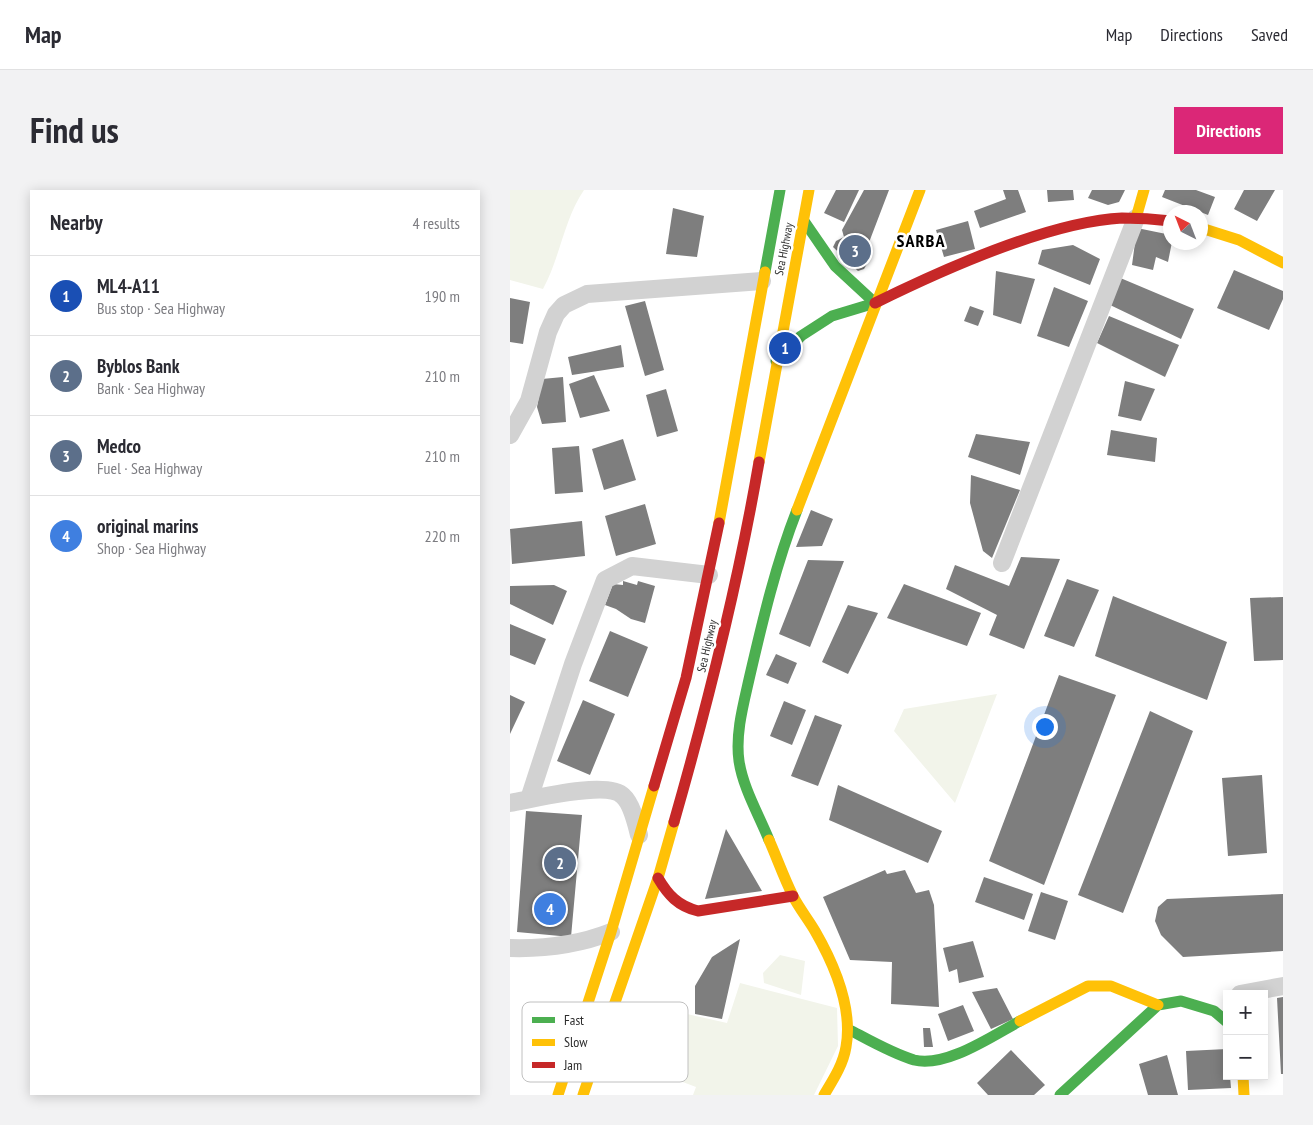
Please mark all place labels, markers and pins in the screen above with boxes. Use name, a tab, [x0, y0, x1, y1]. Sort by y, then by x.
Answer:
pin: 3	[839, 232, 871, 270]
pin: 1	[769, 329, 801, 367]
pin: 2	[544, 844, 576, 882]
pin: 4	[534, 890, 566, 928]

